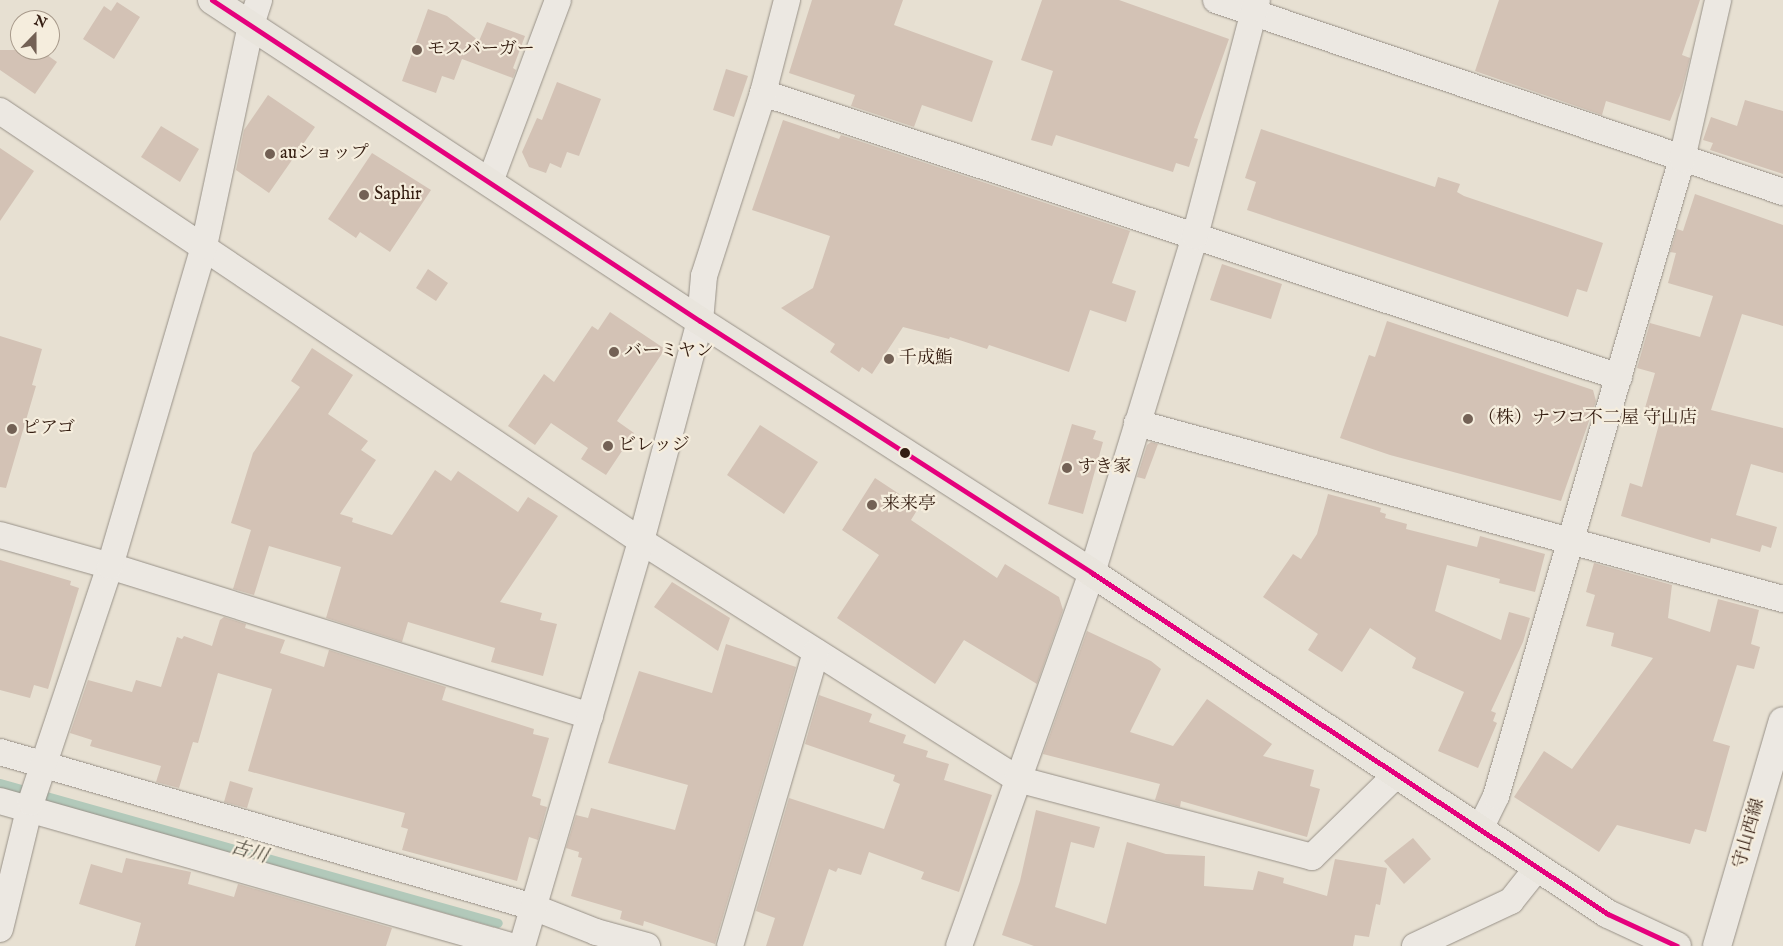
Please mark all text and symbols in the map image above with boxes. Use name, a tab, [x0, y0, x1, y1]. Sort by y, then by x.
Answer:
north arrow	[10, 10, 60, 60]
text: N	[31, 11, 49, 33]
place label: モスバーガー	[427, 39, 535, 61]
marker: モスバーガー	[411, 44, 423, 56]
place label: auショップ	[280, 143, 369, 165]
marker: auショップ	[264, 148, 276, 160]
place label: Saphir	[374, 184, 422, 206]
marker: Saphir	[358, 189, 370, 201]
place label: バーミヤン	[624, 341, 714, 363]
marker: バーミヤン	[608, 346, 620, 358]
place label: 千成鮨	[899, 348, 953, 370]
marker: 千成鮨	[883, 353, 895, 365]
place label: （株）ナフコ不二屋 守山店	[1478, 408, 1698, 430]
marker: （株）ナフコ不二屋 守山店	[1462, 413, 1474, 425]
place label: ピアゴ	[22, 418, 76, 440]
marker: ピアゴ	[6, 423, 18, 435]
place label: ビレッジ	[618, 435, 690, 457]
marker: ビレッジ	[602, 440, 614, 452]
unlabelled marker	[900, 448, 910, 458]
place label: すき家	[1077, 457, 1131, 479]
marker: すき家	[1061, 462, 1073, 474]
place label: 来来亭	[882, 494, 936, 516]
marker: 来来亭	[866, 499, 878, 511]
street label: 守山西線	[1730, 796, 1770, 872]
water label: 古川	[228, 837, 270, 869]

